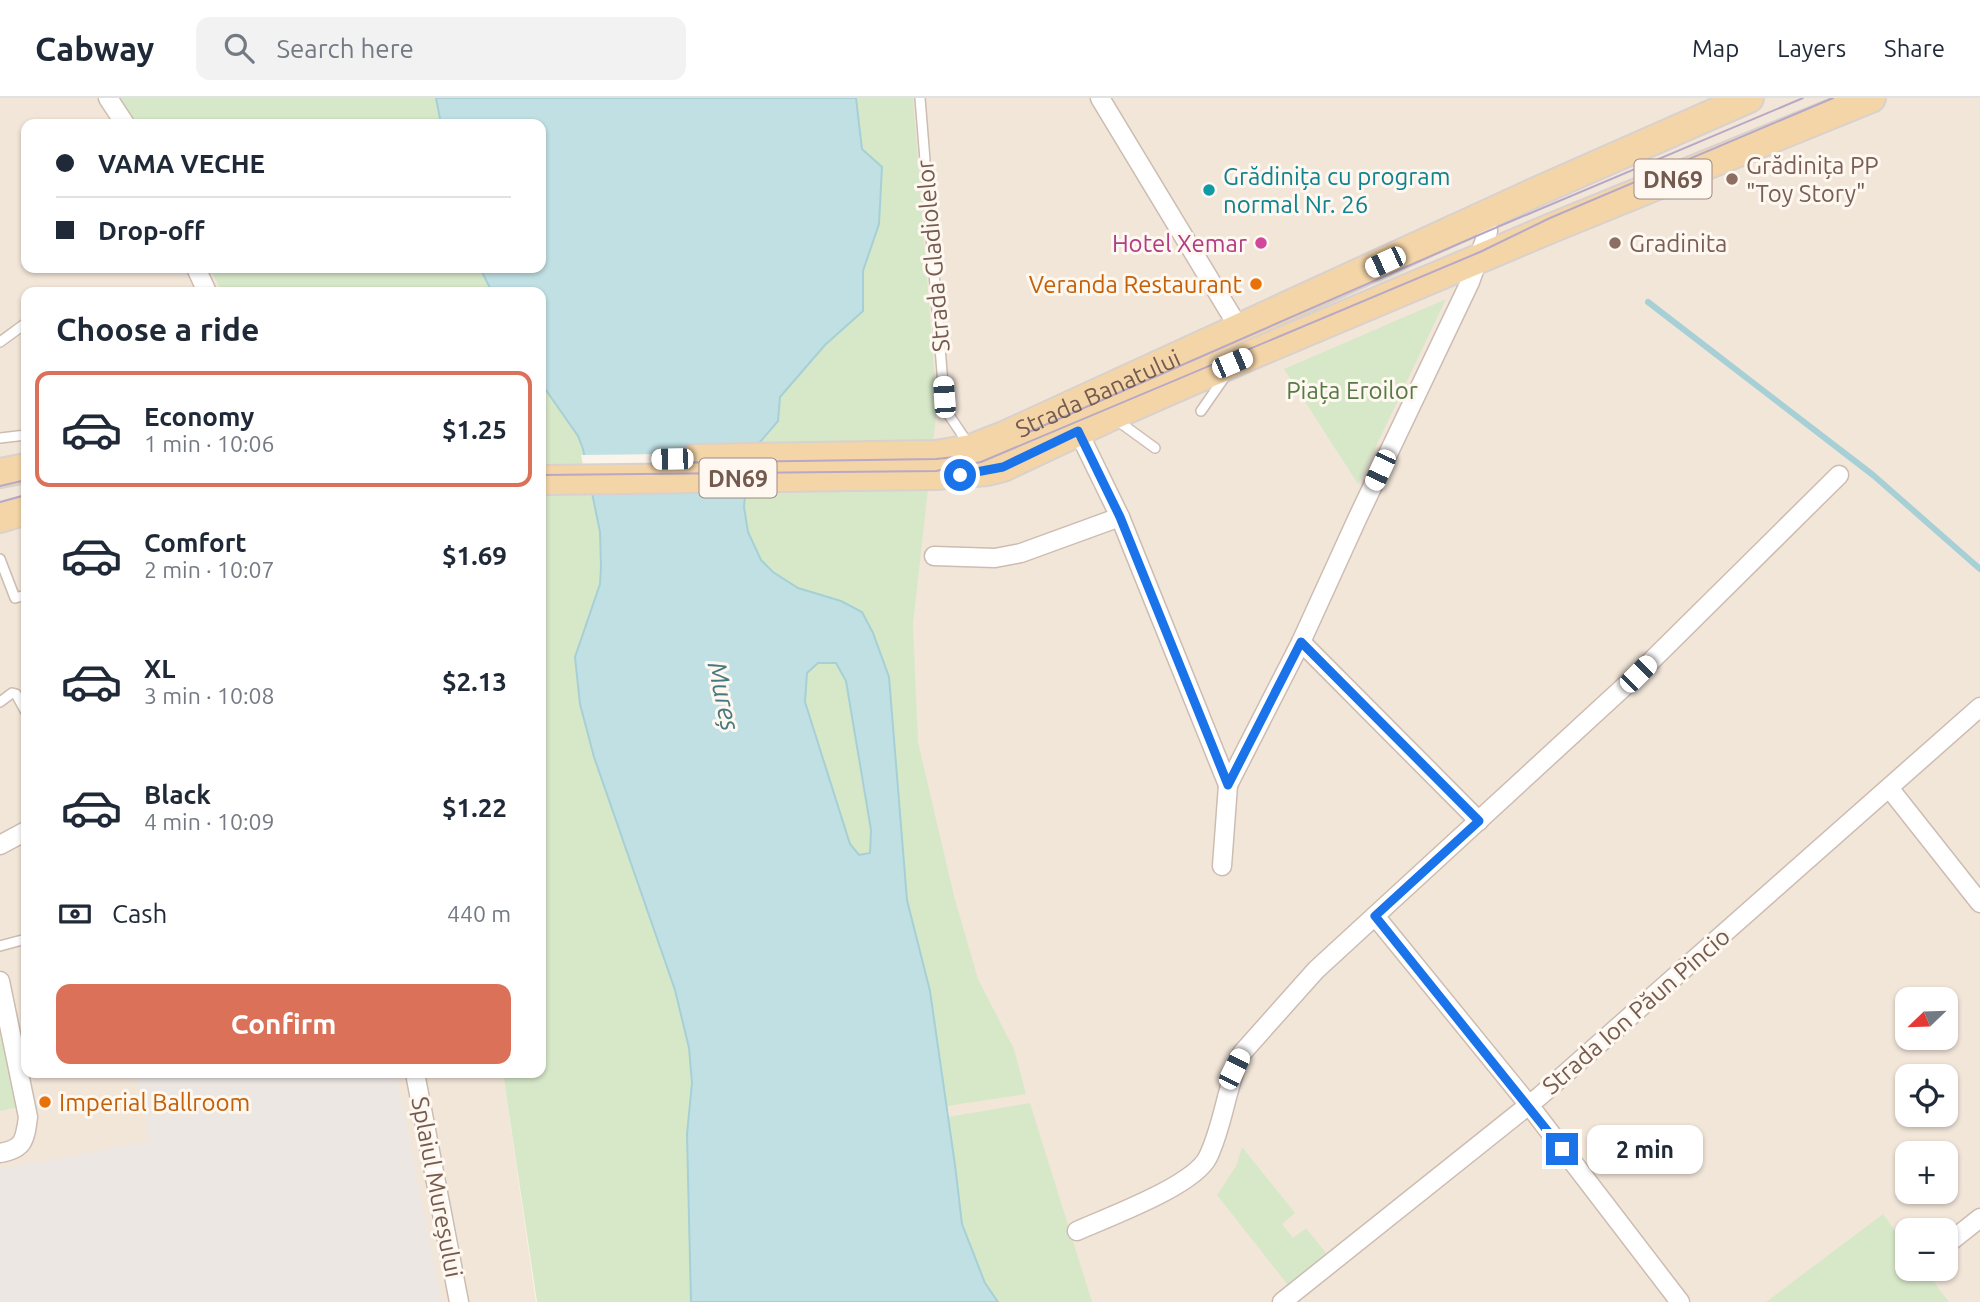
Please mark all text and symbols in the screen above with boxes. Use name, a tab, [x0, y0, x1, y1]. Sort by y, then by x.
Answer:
search box	[196, 17, 686, 80]
icon: search	[220, 29, 258, 67]
text: Cabway	[35, 30, 154, 67]
text: Search here	[276, 34, 414, 63]
text: Map	[1692, 35, 1739, 62]
text: Layers	[1777, 35, 1846, 62]
text: Share	[1884, 35, 1945, 62]
text: VAMA VECHE	[98, 149, 265, 178]
place label: Grădinița PP "Toy Story"	[1746, 152, 1879, 207]
street label: Strada Gladiolelor	[911, 159, 955, 353]
road number: DN69	[1634, 159, 1712, 198]
place label: Grădinița cu program normal Nr. 26	[1223, 163, 1450, 218]
marker: Grădinița PP "Toy Story"	[1724, 171, 1740, 187]
marker: Grădinița cu program normal Nr. 26	[1201, 182, 1217, 198]
text: Drop-off	[98, 216, 205, 245]
place label: Hotel Xemar	[1112, 230, 1247, 257]
place label: Gradinita	[1629, 230, 1727, 257]
marker: Hotel Xemar	[1253, 235, 1269, 251]
marker: Gradinita	[1607, 235, 1623, 251]
car	[1362, 244, 1409, 280]
place label: Veranda Restaurant	[1029, 271, 1243, 298]
marker: Veranda Restaurant	[1248, 276, 1264, 292]
text: Choose a ride	[56, 311, 259, 347]
street label: Strada Banatului	[1011, 344, 1184, 442]
car	[1209, 345, 1256, 381]
car	[933, 375, 956, 419]
park label: Piața Eroilor	[1286, 377, 1418, 404]
icon: car	[60, 398, 123, 461]
text: Economy	[144, 402, 254, 431]
text: $1.25	[442, 415, 507, 444]
text: 1 min · 10:06	[144, 431, 275, 456]
car	[1362, 447, 1399, 493]
car	[651, 448, 694, 470]
road number: DN69	[700, 458, 776, 498]
route start	[944, 459, 976, 491]
icon: car	[60, 524, 123, 587]
text: Comfort	[144, 528, 247, 557]
text: $1.69	[442, 541, 507, 570]
text: 2 min · 10:07	[144, 557, 275, 582]
icon: car	[60, 650, 123, 713]
car	[1616, 652, 1661, 696]
text: XL	[144, 654, 175, 683]
water label: Mureș	[703, 659, 745, 733]
text: $2.13	[442, 667, 507, 696]
text: 3 min · 10:08	[144, 683, 275, 708]
icon: car	[60, 776, 123, 839]
text: Black	[144, 780, 211, 809]
text: $1.22	[442, 793, 507, 822]
text: 4 min · 10:09	[144, 809, 275, 834]
icon: cash	[56, 895, 94, 933]
text: Cash	[112, 899, 167, 928]
text: 440 m	[447, 901, 511, 926]
street label: Strada Ion Păun Pincio	[1537, 922, 1735, 1100]
button: Confirm	[56, 984, 511, 1064]
north arrow	[1895, 987, 1958, 1050]
map controls	[1895, 987, 1958, 1281]
car	[1216, 1046, 1253, 1092]
button: locate	[1895, 1064, 1958, 1127]
place label: Imperial Ballroom	[59, 1089, 250, 1116]
marker: Imperial Ballroom	[37, 1094, 53, 1110]
street label: Splaiul Mureșului	[406, 1094, 468, 1280]
callout: 2 min	[1586, 1124, 1702, 1174]
route end	[1546, 1133, 1578, 1165]
text: 2 min	[1616, 1137, 1674, 1162]
button: +	[1895, 1141, 1958, 1204]
button: −	[1895, 1218, 1958, 1281]

